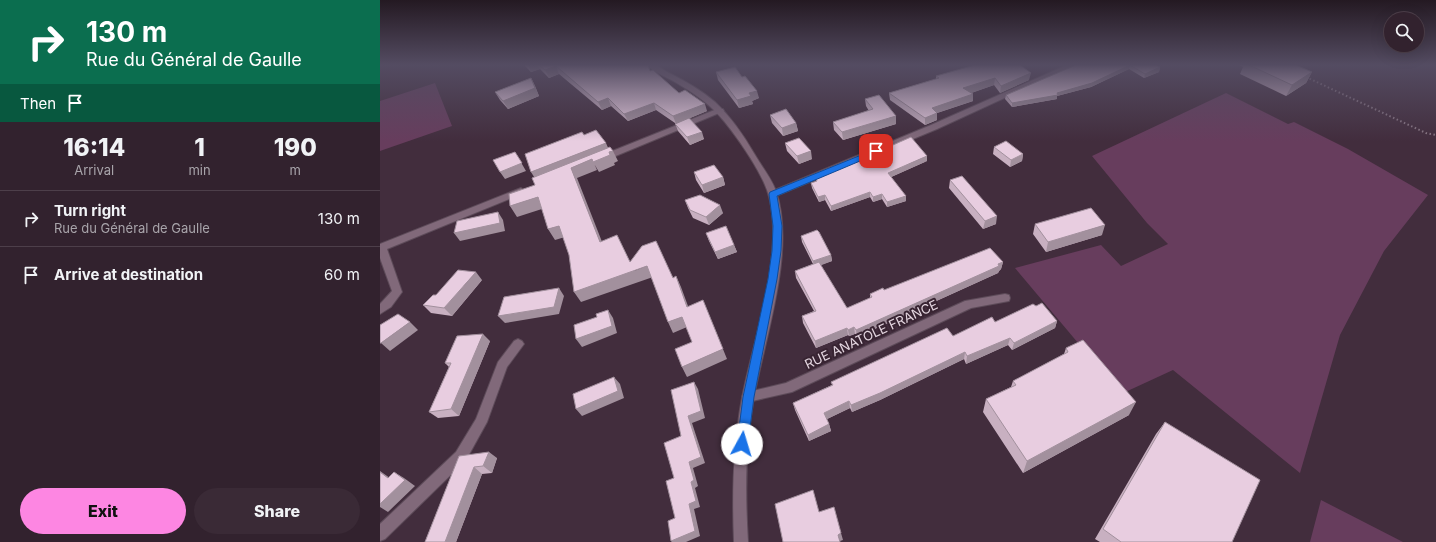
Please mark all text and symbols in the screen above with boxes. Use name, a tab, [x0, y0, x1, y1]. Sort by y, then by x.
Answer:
map controls	[1384, 12, 1424, 52]
button: search	[1384, 12, 1424, 52]
text: 130 m	[86, 15, 167, 49]
icon: right	[20, 16, 72, 68]
text: Rue du Général de Gaulle	[86, 49, 302, 70]
icon: arrive	[64, 92, 86, 114]
text: Then	[20, 94, 56, 113]
text: 16:14	[63, 133, 125, 162]
text: 1	[194, 133, 205, 162]
text: 190	[274, 133, 317, 162]
pin	[859, 134, 893, 168]
icon: arrive	[865, 140, 887, 162]
text: Arrival	[74, 162, 114, 178]
text: min	[188, 162, 211, 178]
text: m	[290, 162, 301, 178]
text: Turn right	[54, 201, 126, 220]
icon: right	[20, 208, 42, 230]
text: 130 m	[318, 209, 360, 228]
text: Rue du Général de Gaulle	[54, 220, 210, 236]
icon: arrive	[20, 264, 42, 286]
text: Arrive at destination	[54, 265, 203, 284]
text: 60 m	[324, 265, 360, 284]
street label: RUE ANATOLE FRANCE	[802, 296, 940, 372]
position arrow	[721, 423, 763, 465]
button: Exit	[20, 488, 186, 534]
button: Share	[194, 488, 360, 534]

